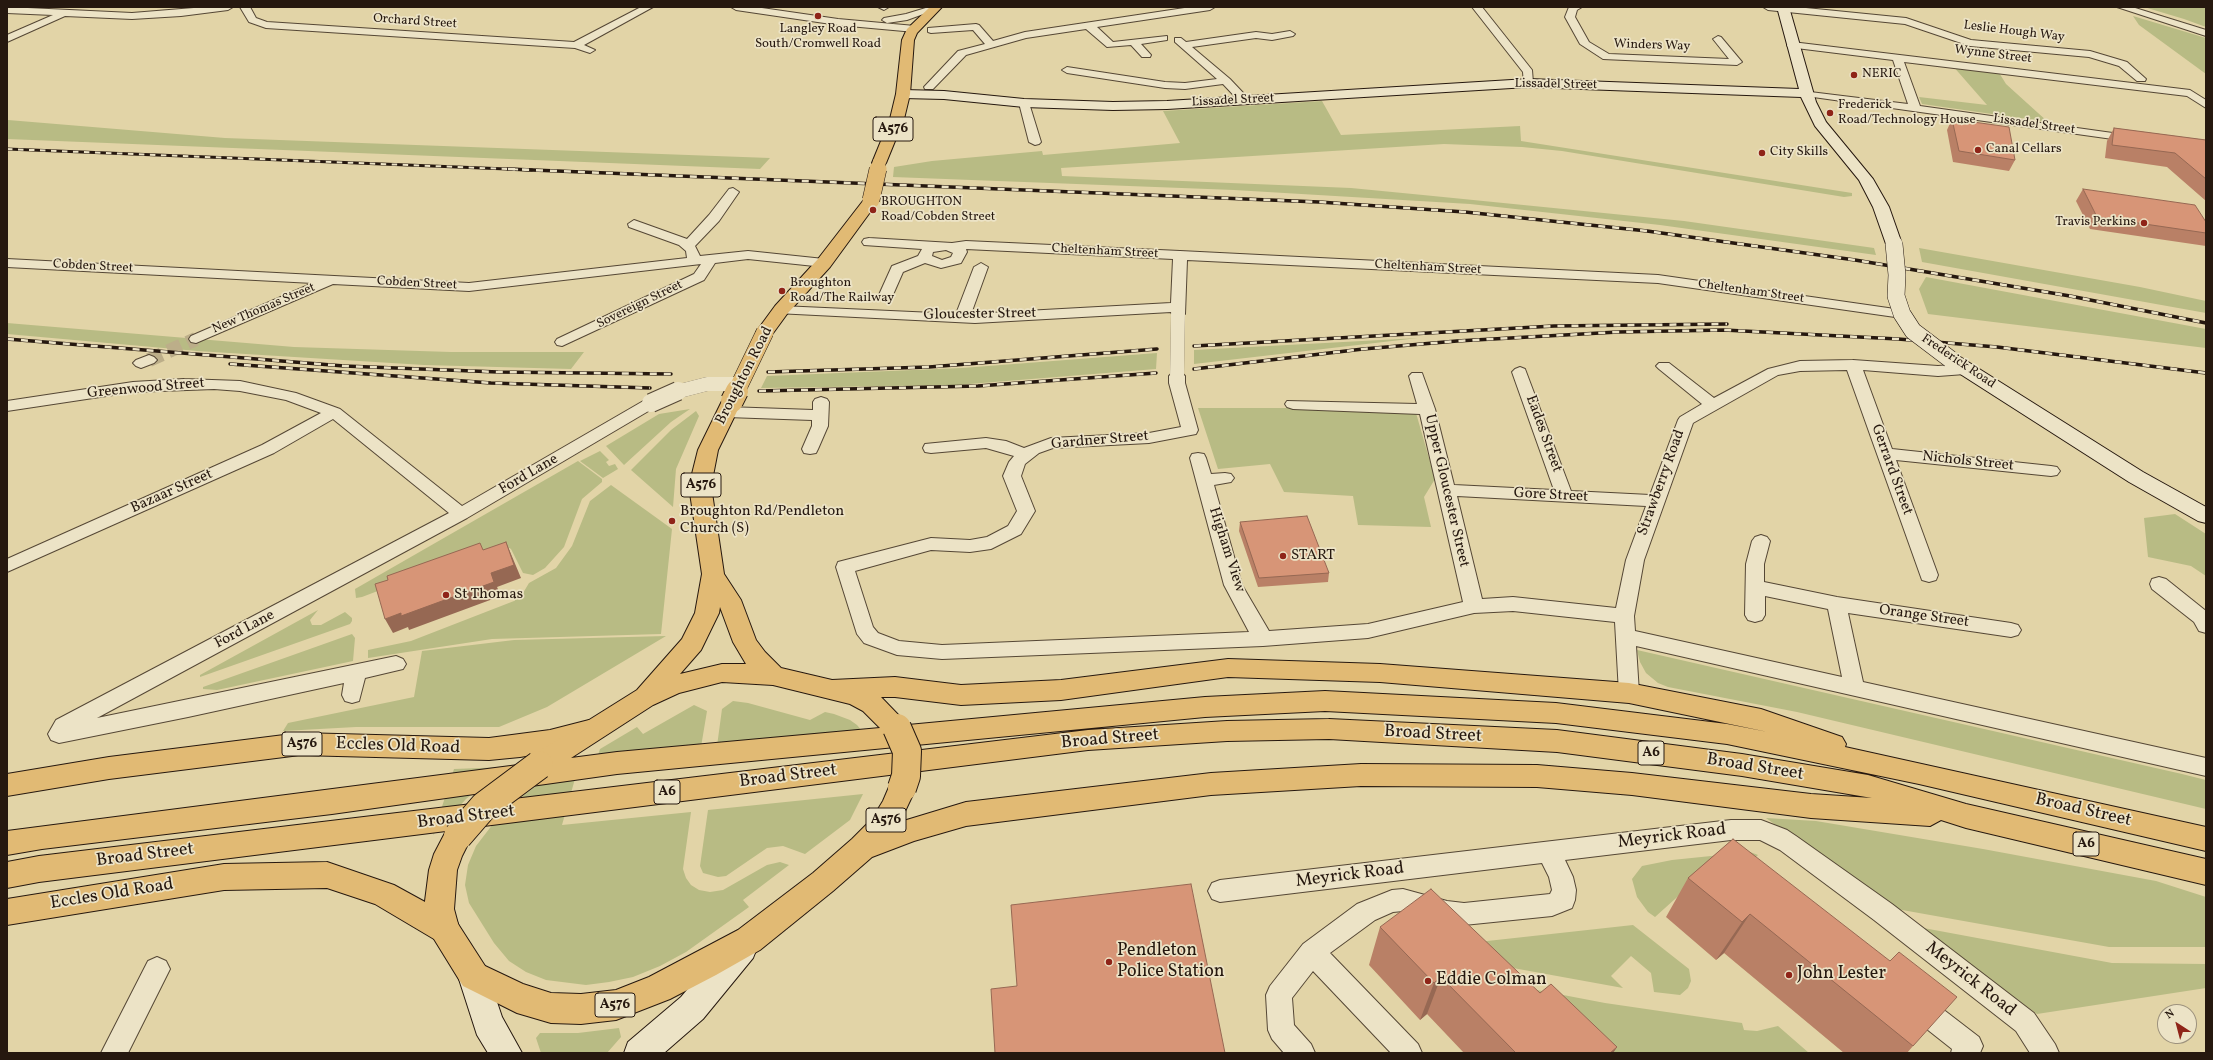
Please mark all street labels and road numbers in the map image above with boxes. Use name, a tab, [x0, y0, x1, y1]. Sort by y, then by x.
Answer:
street label: Orchard Street	[373, 11, 457, 33]
street label: Leslie Hough Way	[1963, 18, 2065, 46]
street label: Winders Way	[1613, 37, 1691, 55]
street label: Wynne Street	[1953, 43, 2033, 67]
street label: Lissadel Street	[1514, 76, 1598, 94]
street label: Lissadel Street	[1191, 91, 1275, 111]
street label: Lissadel Street	[1992, 112, 2076, 138]
road number: A576	[873, 117, 913, 141]
street label: Cheltenham Street	[1051, 241, 1159, 263]
street label: Cobden Street	[52, 257, 134, 277]
street label: Cheltenham Street	[1374, 257, 1482, 279]
street label: Cobden Street	[376, 274, 458, 294]
street label: Cheltenham Street	[1697, 277, 1805, 307]
street label: Sovereign Street	[595, 278, 685, 332]
street label: New Thomas Street	[210, 280, 318, 338]
street label: Gloucester Street	[923, 305, 1037, 325]
street label: Broughton Road	[713, 324, 777, 428]
street label: Frederick Road	[1918, 332, 1998, 392]
street label: Greenwood Street	[86, 375, 206, 403]
street label: Eades Street	[1521, 393, 1565, 475]
street label: Upper Gloucester Street	[1420, 413, 1472, 569]
street label: Gerrard Street	[1866, 422, 1916, 518]
street label: Gardner Street	[1050, 428, 1150, 454]
street label: Strawberry Road	[1635, 428, 1689, 538]
street label: Nichols Street	[1921, 448, 2015, 476]
street label: Ford Lane	[496, 451, 562, 499]
street label: Bazaar Street	[128, 466, 216, 518]
road number: A576	[681, 473, 721, 497]
street label: Gore Street	[1513, 485, 1589, 507]
street label: Higham View	[1204, 505, 1248, 595]
street label: Orange Street	[1878, 602, 1970, 632]
street label: Ford Lane	[212, 607, 278, 653]
street label: Broad Street	[1383, 722, 1483, 748]
street label: Broad Street	[1060, 725, 1160, 755]
road number: A576	[282, 732, 322, 756]
street label: Eccles Old Road	[335, 734, 461, 760]
road number: A6	[1638, 741, 1664, 765]
street label: Broad Street	[1705, 750, 1805, 786]
street label: Broad Street	[738, 760, 838, 794]
road number: A6	[654, 780, 680, 804]
street label: Broad Street	[2033, 789, 2133, 833]
street label: Broad Street	[416, 801, 516, 835]
road number: A576	[866, 808, 906, 832]
street label: Meyrick Road	[1617, 820, 1727, 854]
road number: A6	[2073, 832, 2099, 856]
street label: Broad Street	[95, 839, 195, 873]
street label: Meyrick Road	[1295, 859, 1405, 893]
street label: Eccles Old Road	[49, 875, 175, 915]
street label: Meyrick Road	[1920, 938, 2020, 1022]
road number: A576	[595, 993, 635, 1017]

